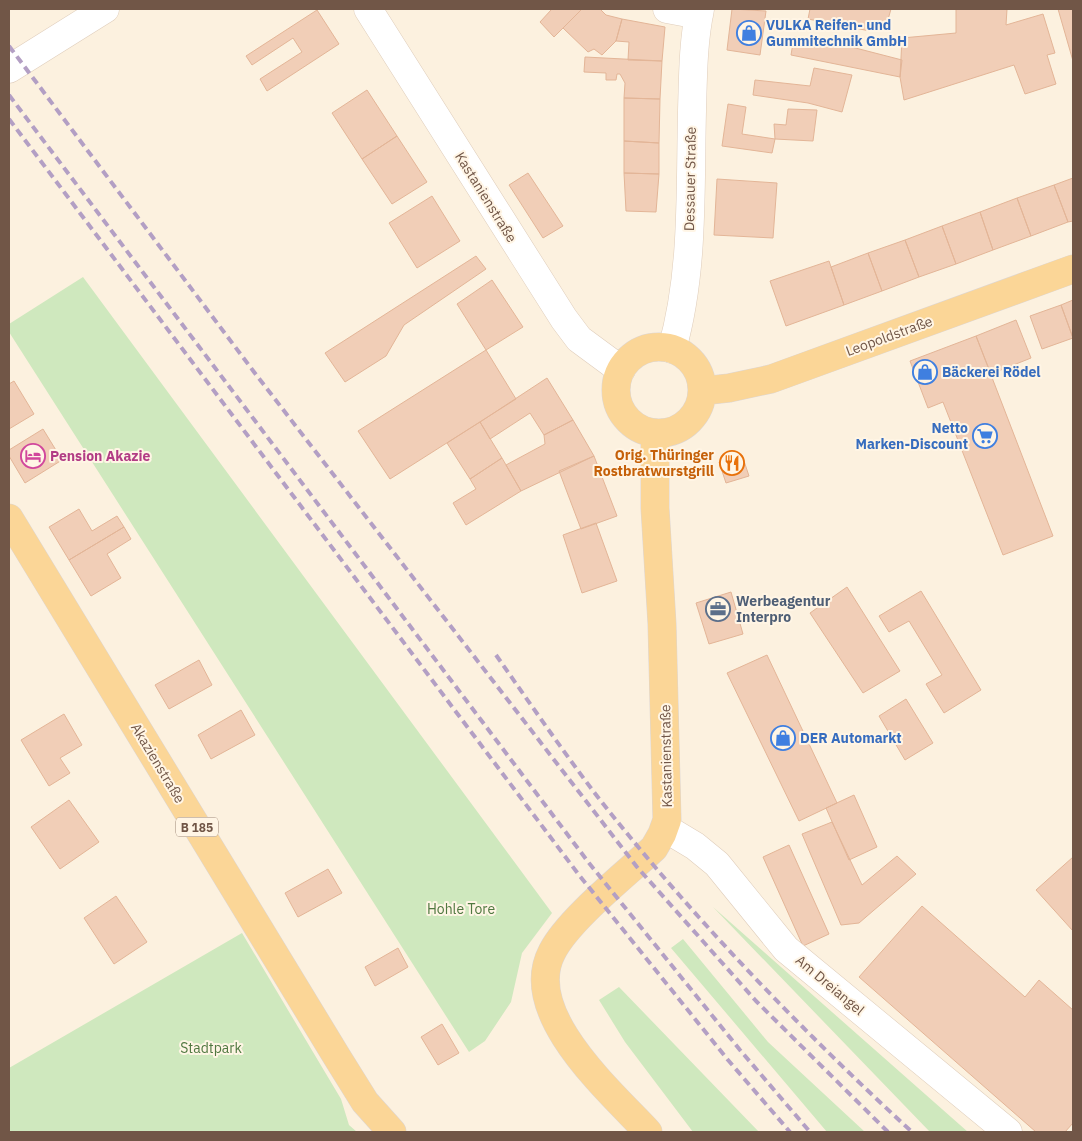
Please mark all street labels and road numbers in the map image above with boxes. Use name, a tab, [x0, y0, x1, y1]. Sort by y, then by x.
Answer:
street label: Dessauer Straße	[680, 126, 700, 231]
street label: Kastanienstraße	[451, 148, 521, 246]
street label: Leopoldstraße	[843, 312, 935, 360]
street label: Kastanienstraße	[656, 704, 676, 808]
street label: Akazienstraße	[127, 720, 189, 807]
road number: B 185	[176, 818, 218, 836]
street label: Am Dreiangel	[792, 951, 868, 1019]

